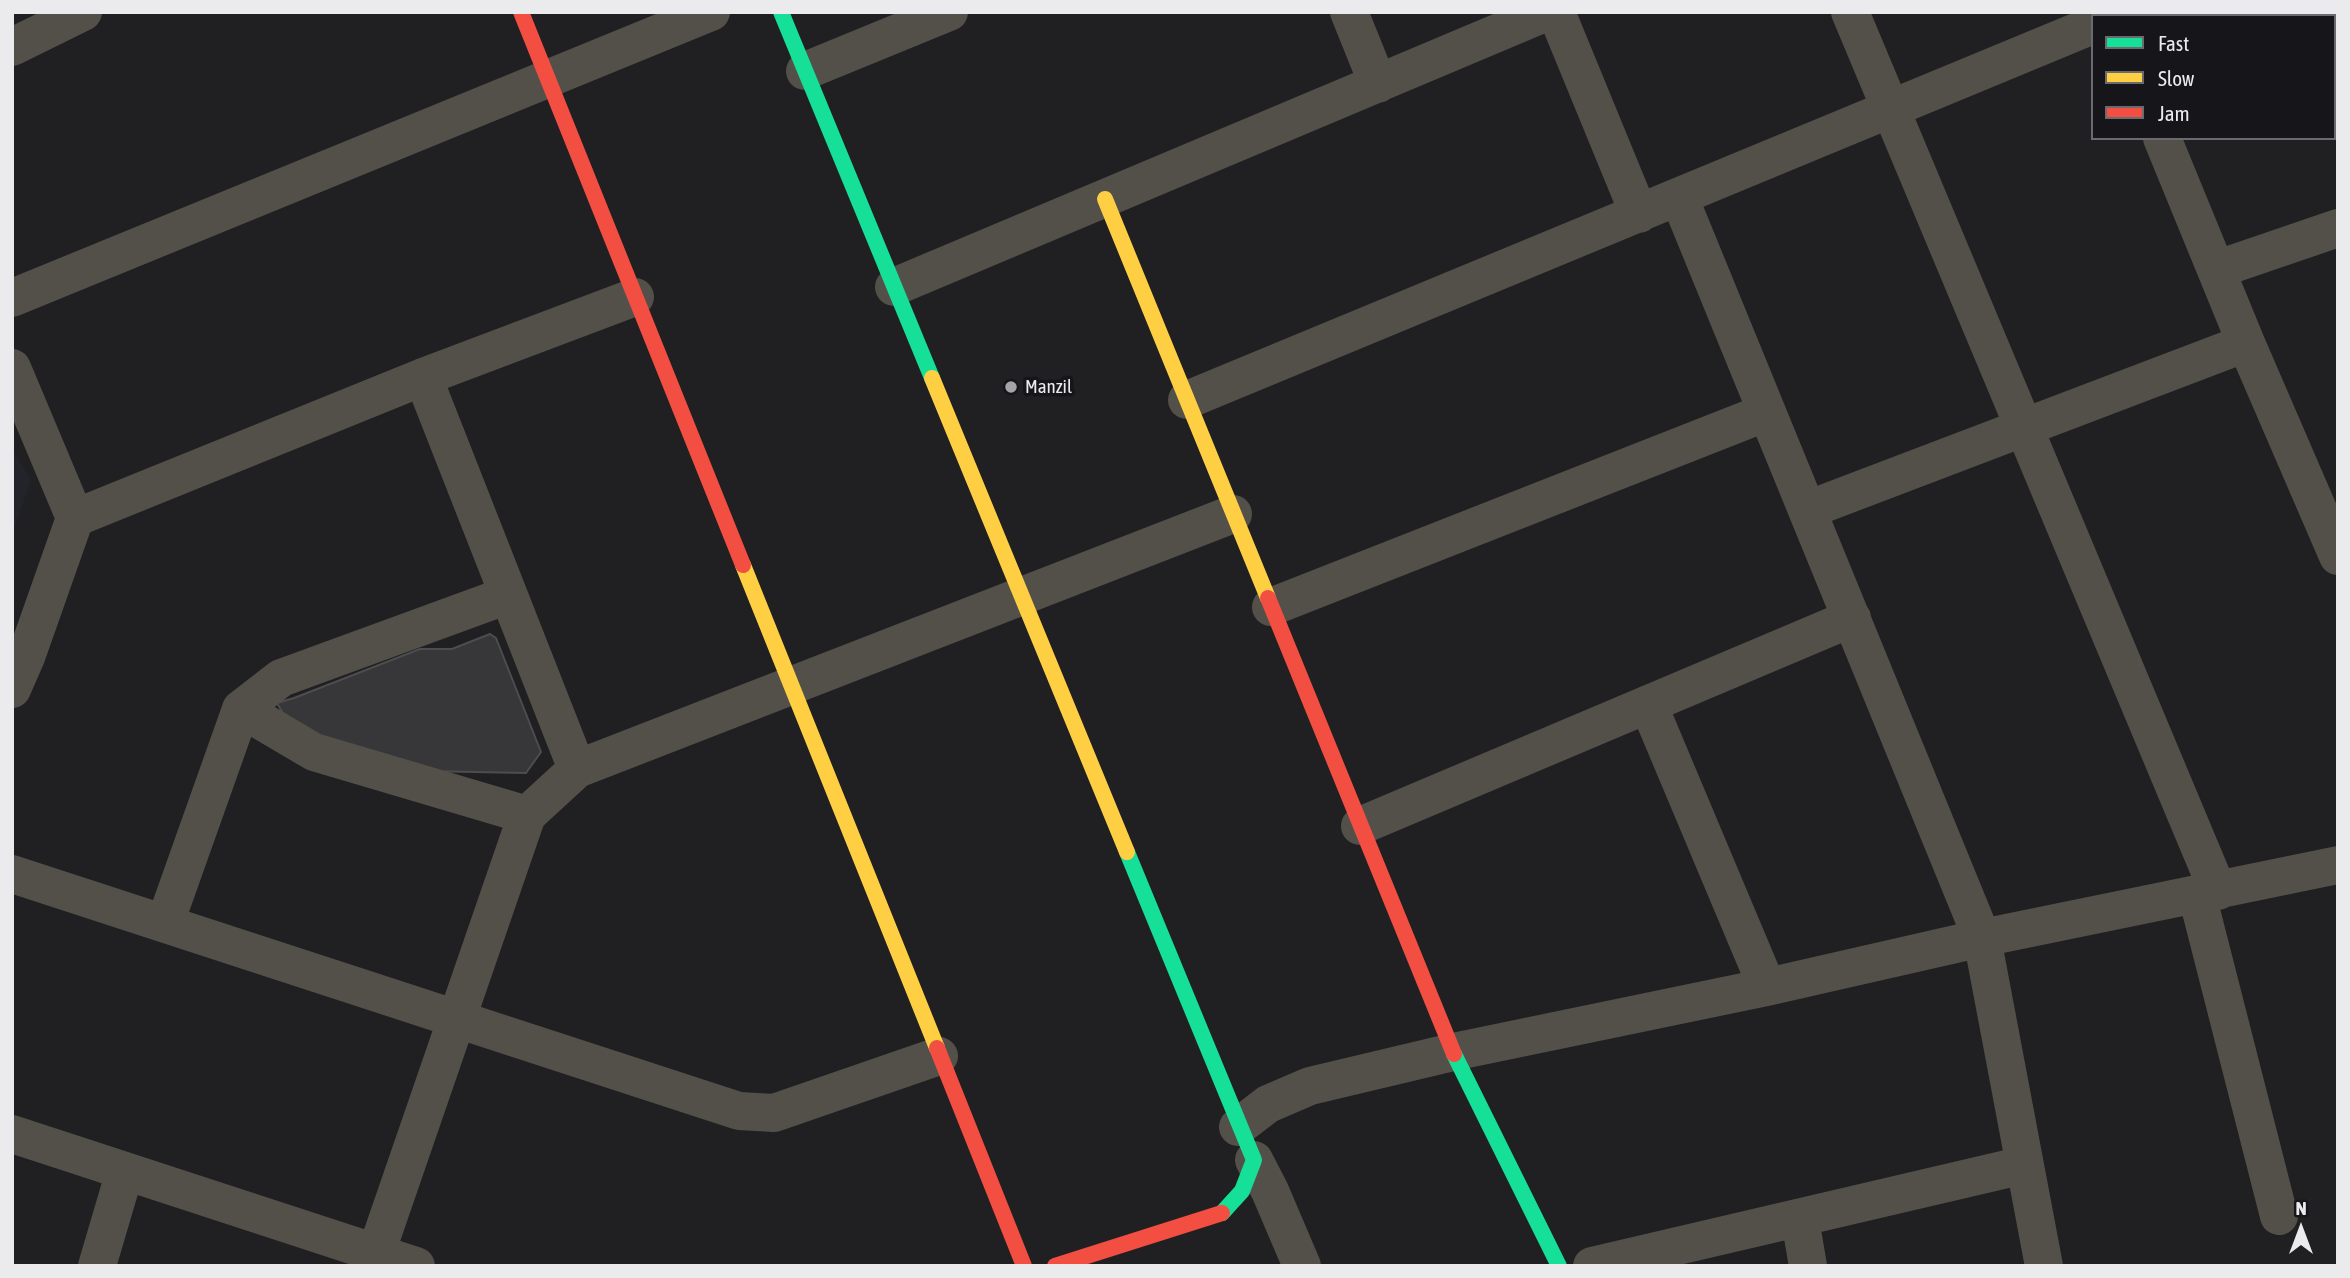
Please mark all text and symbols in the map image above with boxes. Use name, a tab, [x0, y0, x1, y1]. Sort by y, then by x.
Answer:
legend	[2091, 14, 2336, 140]
text: Fast	[2158, 31, 2189, 55]
text: Slow	[2158, 66, 2194, 90]
text: Jam	[2158, 101, 2190, 125]
place label: Manzil	[1025, 376, 1072, 398]
marker: Manzil	[1003, 379, 1019, 395]
north arrow	[2266, 1194, 2336, 1264]
text: N	[2295, 1197, 2307, 1219]

